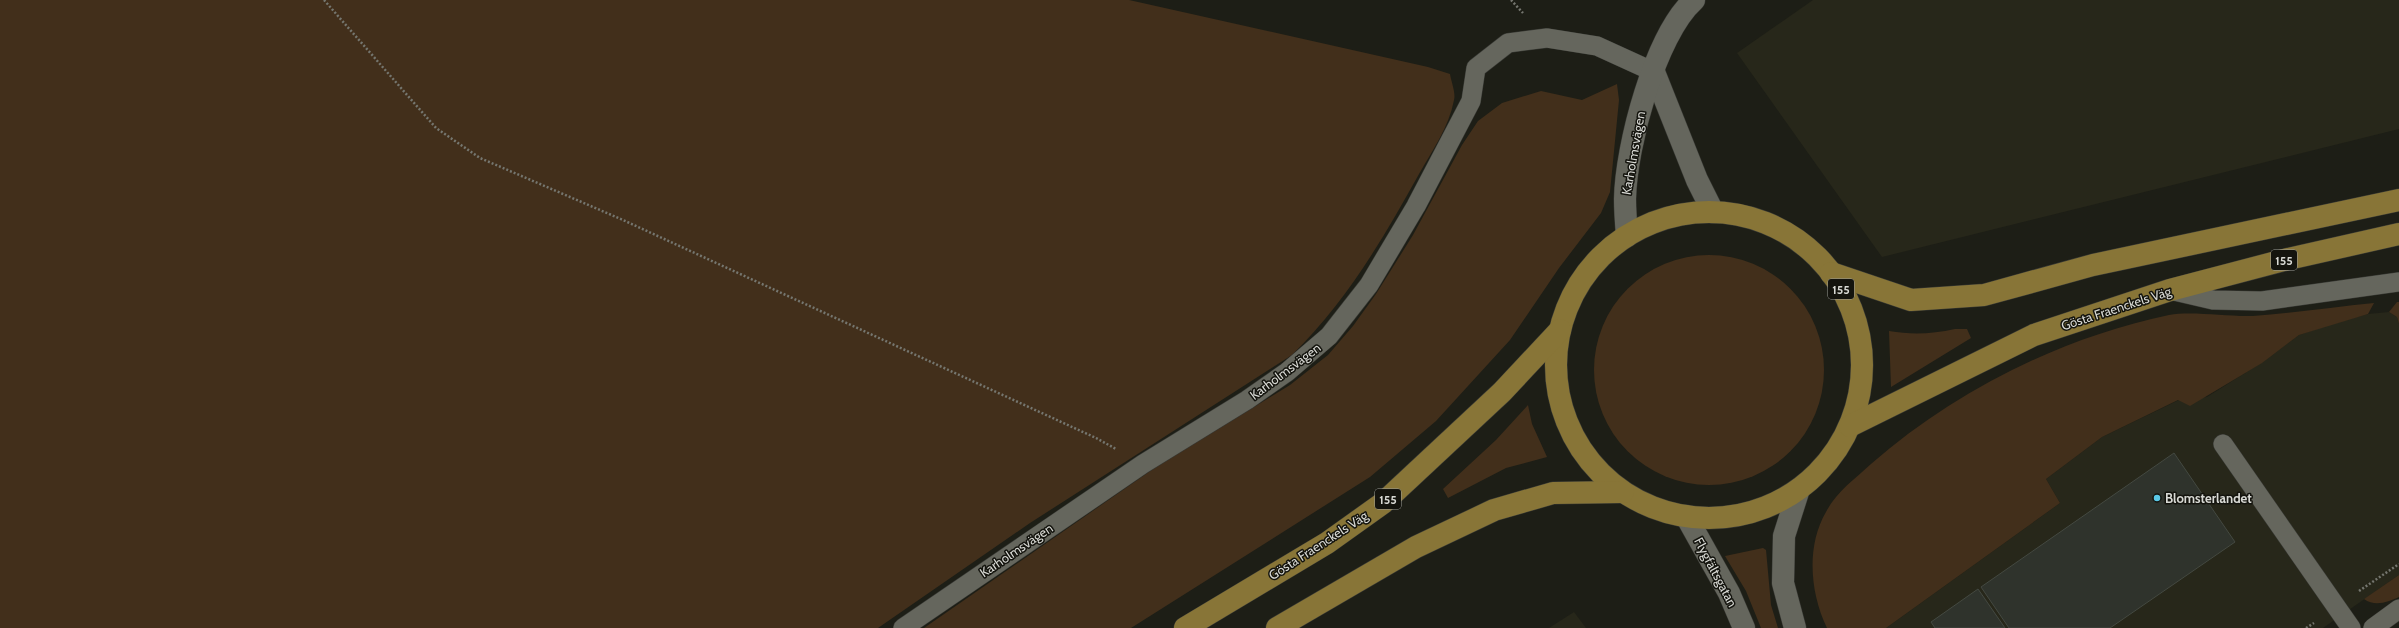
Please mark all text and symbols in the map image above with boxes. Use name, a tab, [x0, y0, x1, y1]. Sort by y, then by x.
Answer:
street label: Karholmsvägen	[1618, 110, 1648, 196]
road number: 155	[2271, 250, 2297, 270]
road number: 155	[1828, 279, 1854, 299]
street label: Gösta Fraenckels Väg	[2059, 283, 2174, 333]
street label: Karholmsvägen	[1246, 339, 1324, 403]
road number: 155	[1375, 489, 1401, 509]
place label: Blomsterlandet	[2165, 490, 2252, 506]
marker: Blomsterlandet	[2152, 493, 2162, 503]
street label: Gösta Fraenckels Väg	[1266, 507, 1371, 583]
street label: Karholmsvägen	[976, 520, 1056, 580]
street label: Flygfältsgatan	[1691, 534, 1741, 610]

